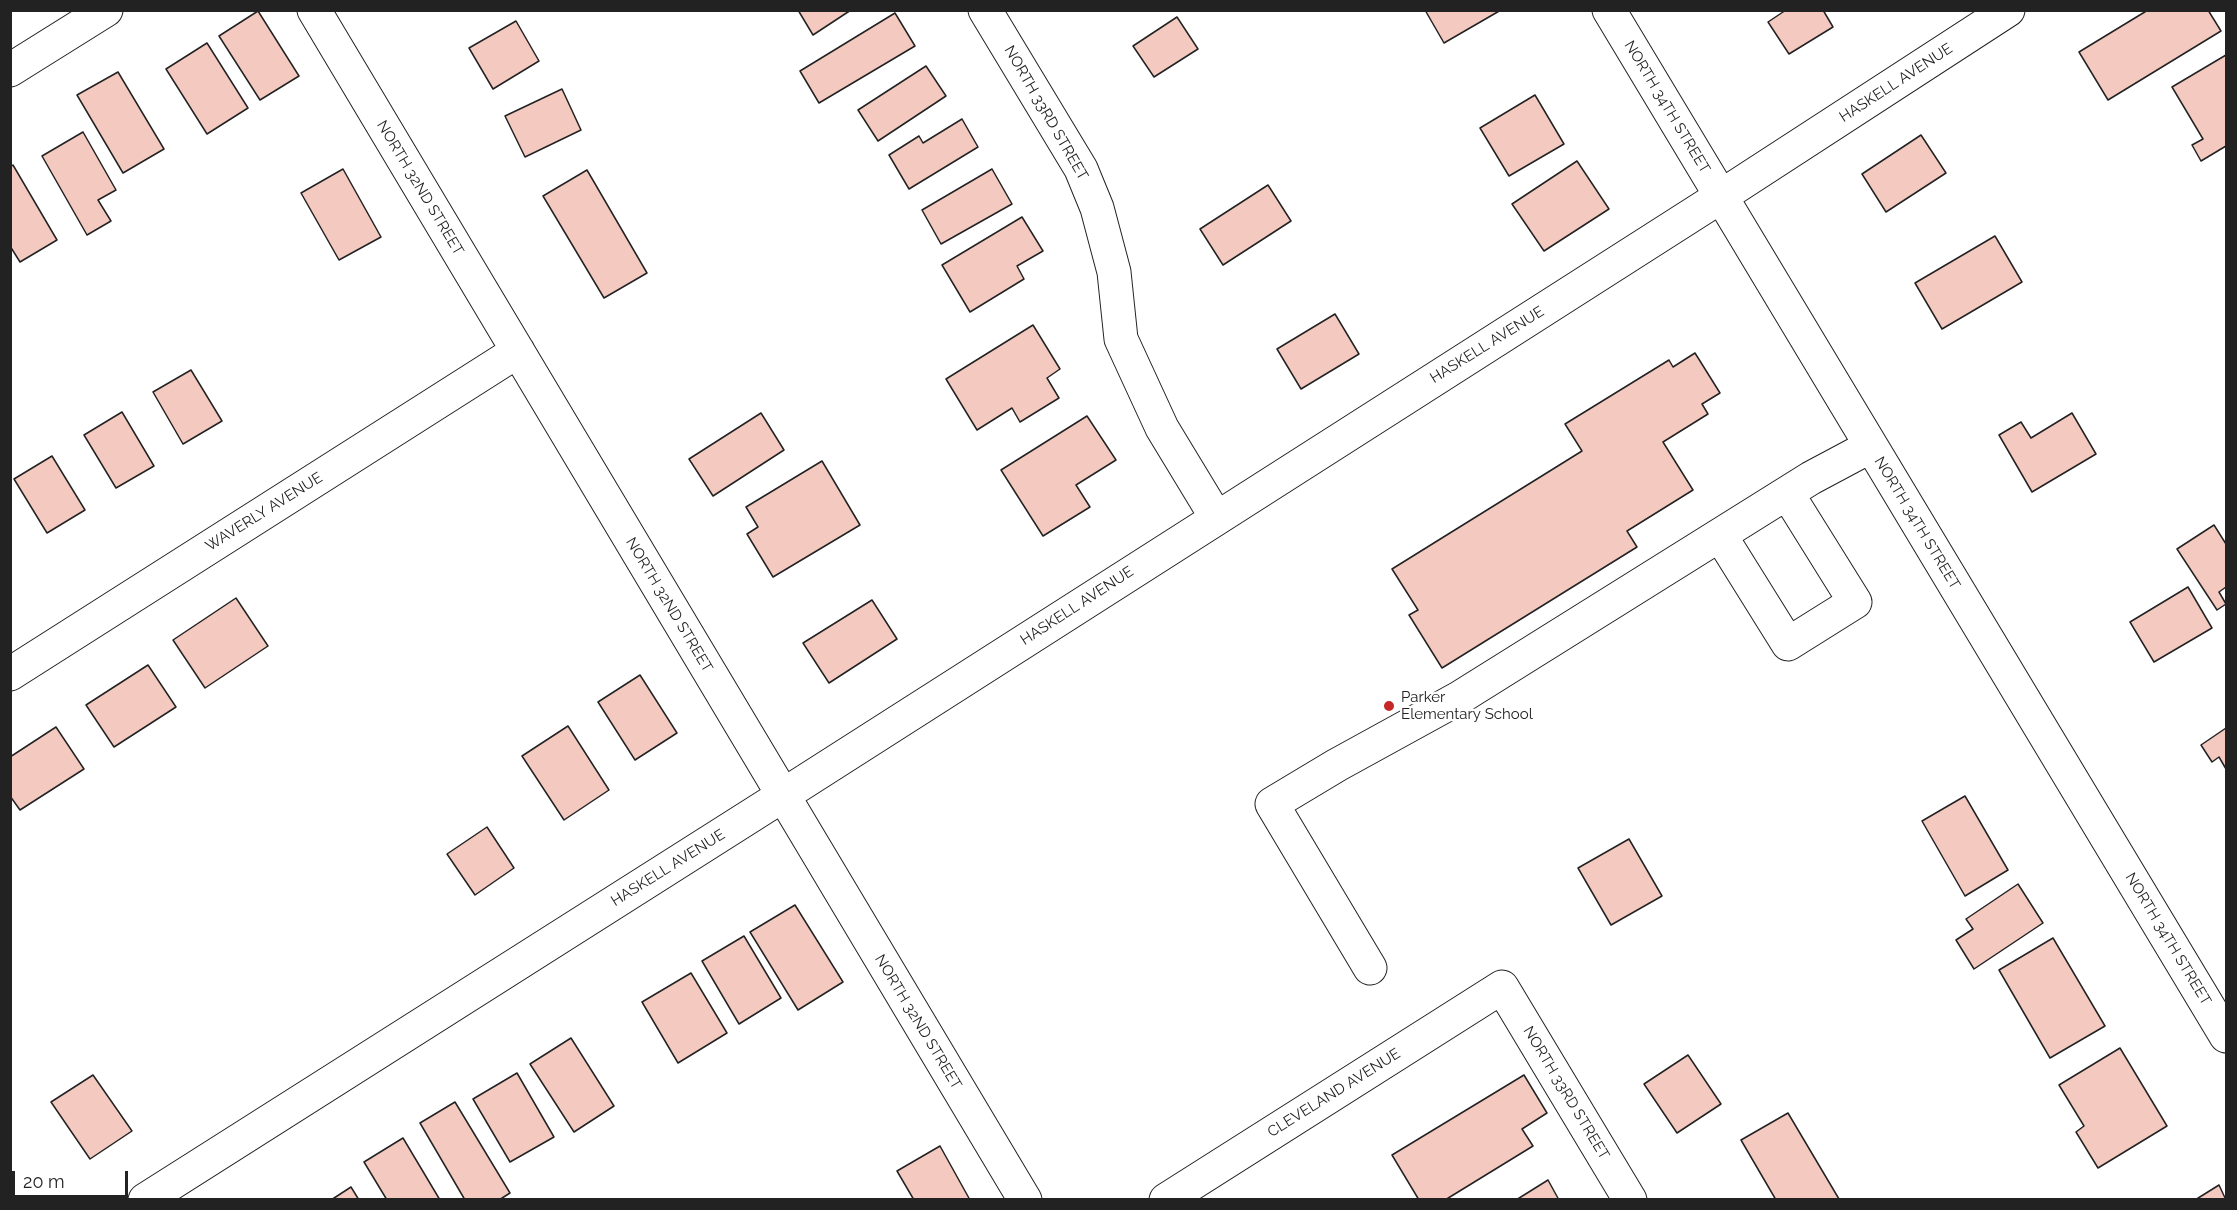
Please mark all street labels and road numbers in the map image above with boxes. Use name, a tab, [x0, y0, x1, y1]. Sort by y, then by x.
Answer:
street label: NORTH 34TH STREET	[1620, 37, 1714, 177]
street label: HASKELL AVENUE	[1836, 40, 1956, 126]
street label: NORTH 33RD STREET	[1000, 43, 1092, 183]
street label: NORTH 32ND STREET	[373, 117, 467, 259]
street label: HASKELL AVENUE	[1427, 303, 1547, 387]
street label: NORTH 34TH STREET	[1870, 453, 1964, 593]
street label: WAVERLY AVENUE	[202, 469, 326, 555]
street label: NORTH 32ND STREET	[622, 534, 716, 676]
street label: HASKELL AVENUE	[1017, 563, 1137, 649]
street label: HASKELL AVENUE	[608, 826, 728, 910]
street label: NORTH 34TH STREET	[2121, 869, 2215, 1009]
street label: NORTH 32ND STREET	[871, 951, 965, 1093]
street label: NORTH 33RD STREET	[1519, 1023, 1613, 1163]
street label: CLEVELAND AVENUE	[1264, 1045, 1404, 1141]

